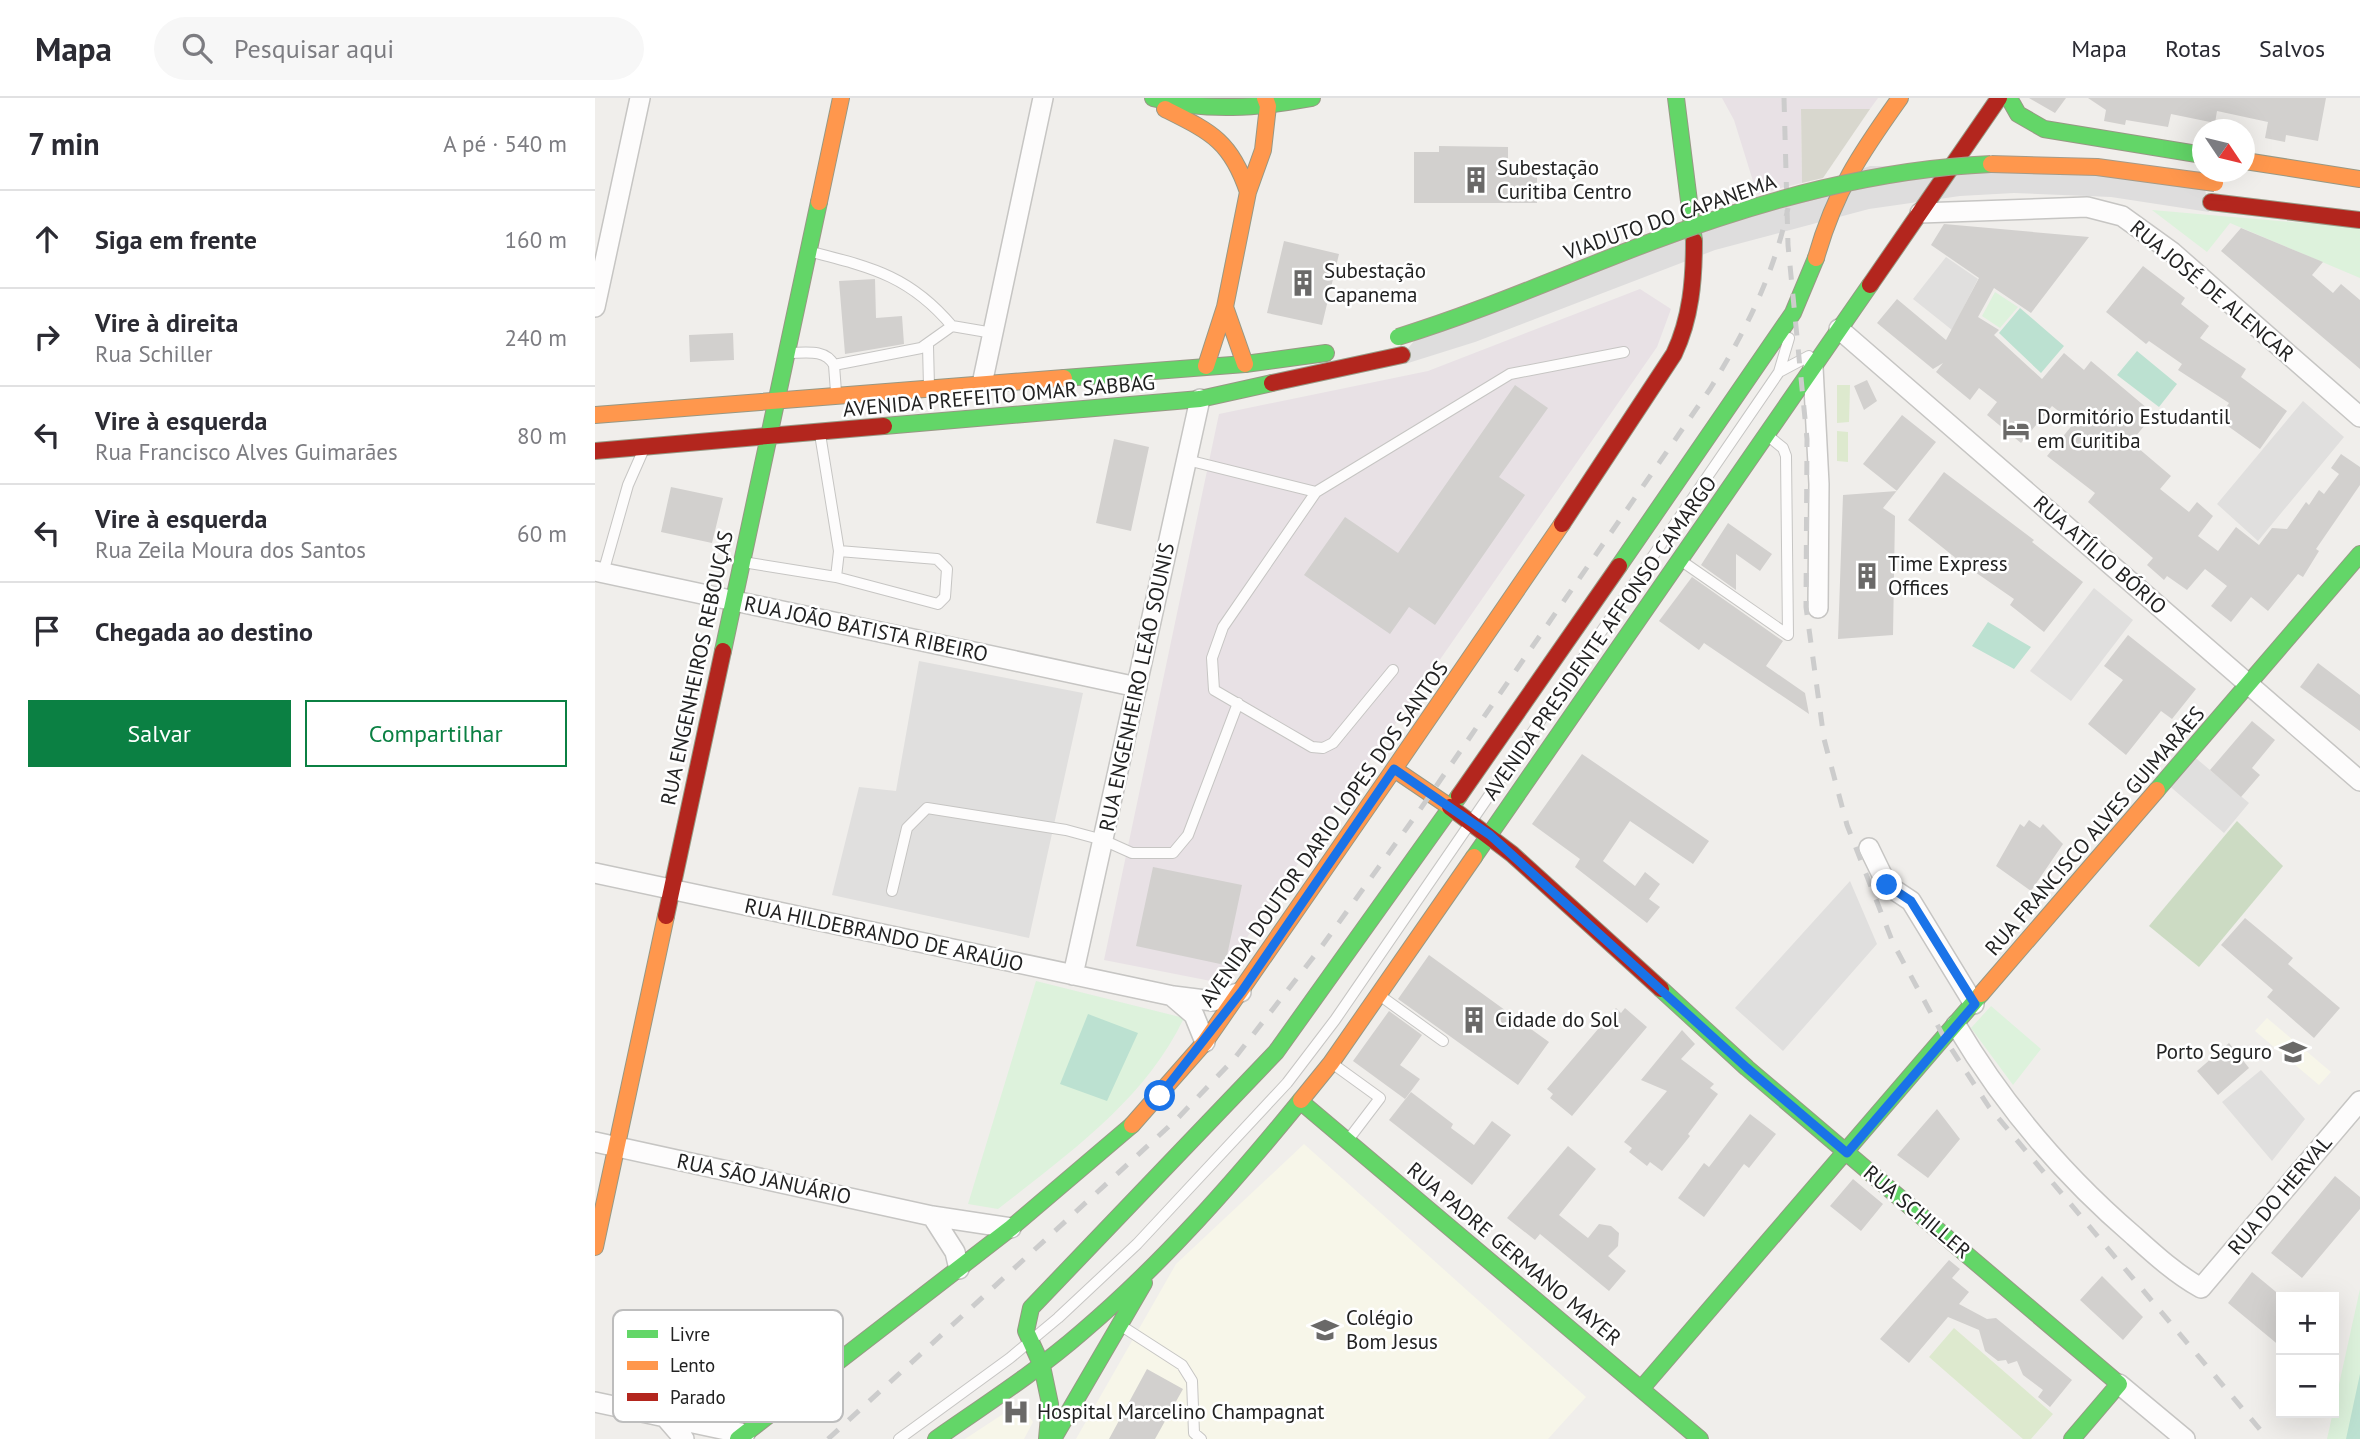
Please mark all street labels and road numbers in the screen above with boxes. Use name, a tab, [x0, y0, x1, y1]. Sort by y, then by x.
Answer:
street label: VIADUTO DO CAPANEMA	[1559, 167, 1780, 266]
street label: RUA JOSÉ DE ALENCAR	[2125, 214, 2300, 367]
street label: AVENIDA PREFEITO OMAR SABBAG	[842, 368, 1156, 423]
street label: AVENIDA PRESIDENTE AFFONSO CAMARGO	[1477, 470, 1722, 805]
street label: RUA ATÍLIO BÓRIO	[2028, 489, 2172, 620]
street label: RUA ENGENHEIROS REBOUÇAS	[654, 528, 739, 808]
street label: RUA ENGENHEIRO LEÃO SOUNIS	[1093, 540, 1180, 834]
street label: RUA JOÃO BATISTA RIBEIRO	[742, 589, 990, 668]
street label: AVENIDA DOUTOR DARIO LOPES DOS SANTOS	[1193, 656, 1454, 1012]
street label: RUA FRANCISCO ALVES GUIMARÃES	[1979, 700, 2210, 961]
street label: RUA HILDEBRANDO DE ARAÚJO	[742, 892, 1026, 977]
street label: RUA DO HERVAL	[2222, 1129, 2338, 1260]
street label: RUA SÃO JANUÁRIO	[674, 1147, 854, 1210]
street label: RUA PADRE GERMANO MAYER	[1402, 1156, 1627, 1351]
street label: RUA SCHILLER	[1858, 1159, 1977, 1264]

